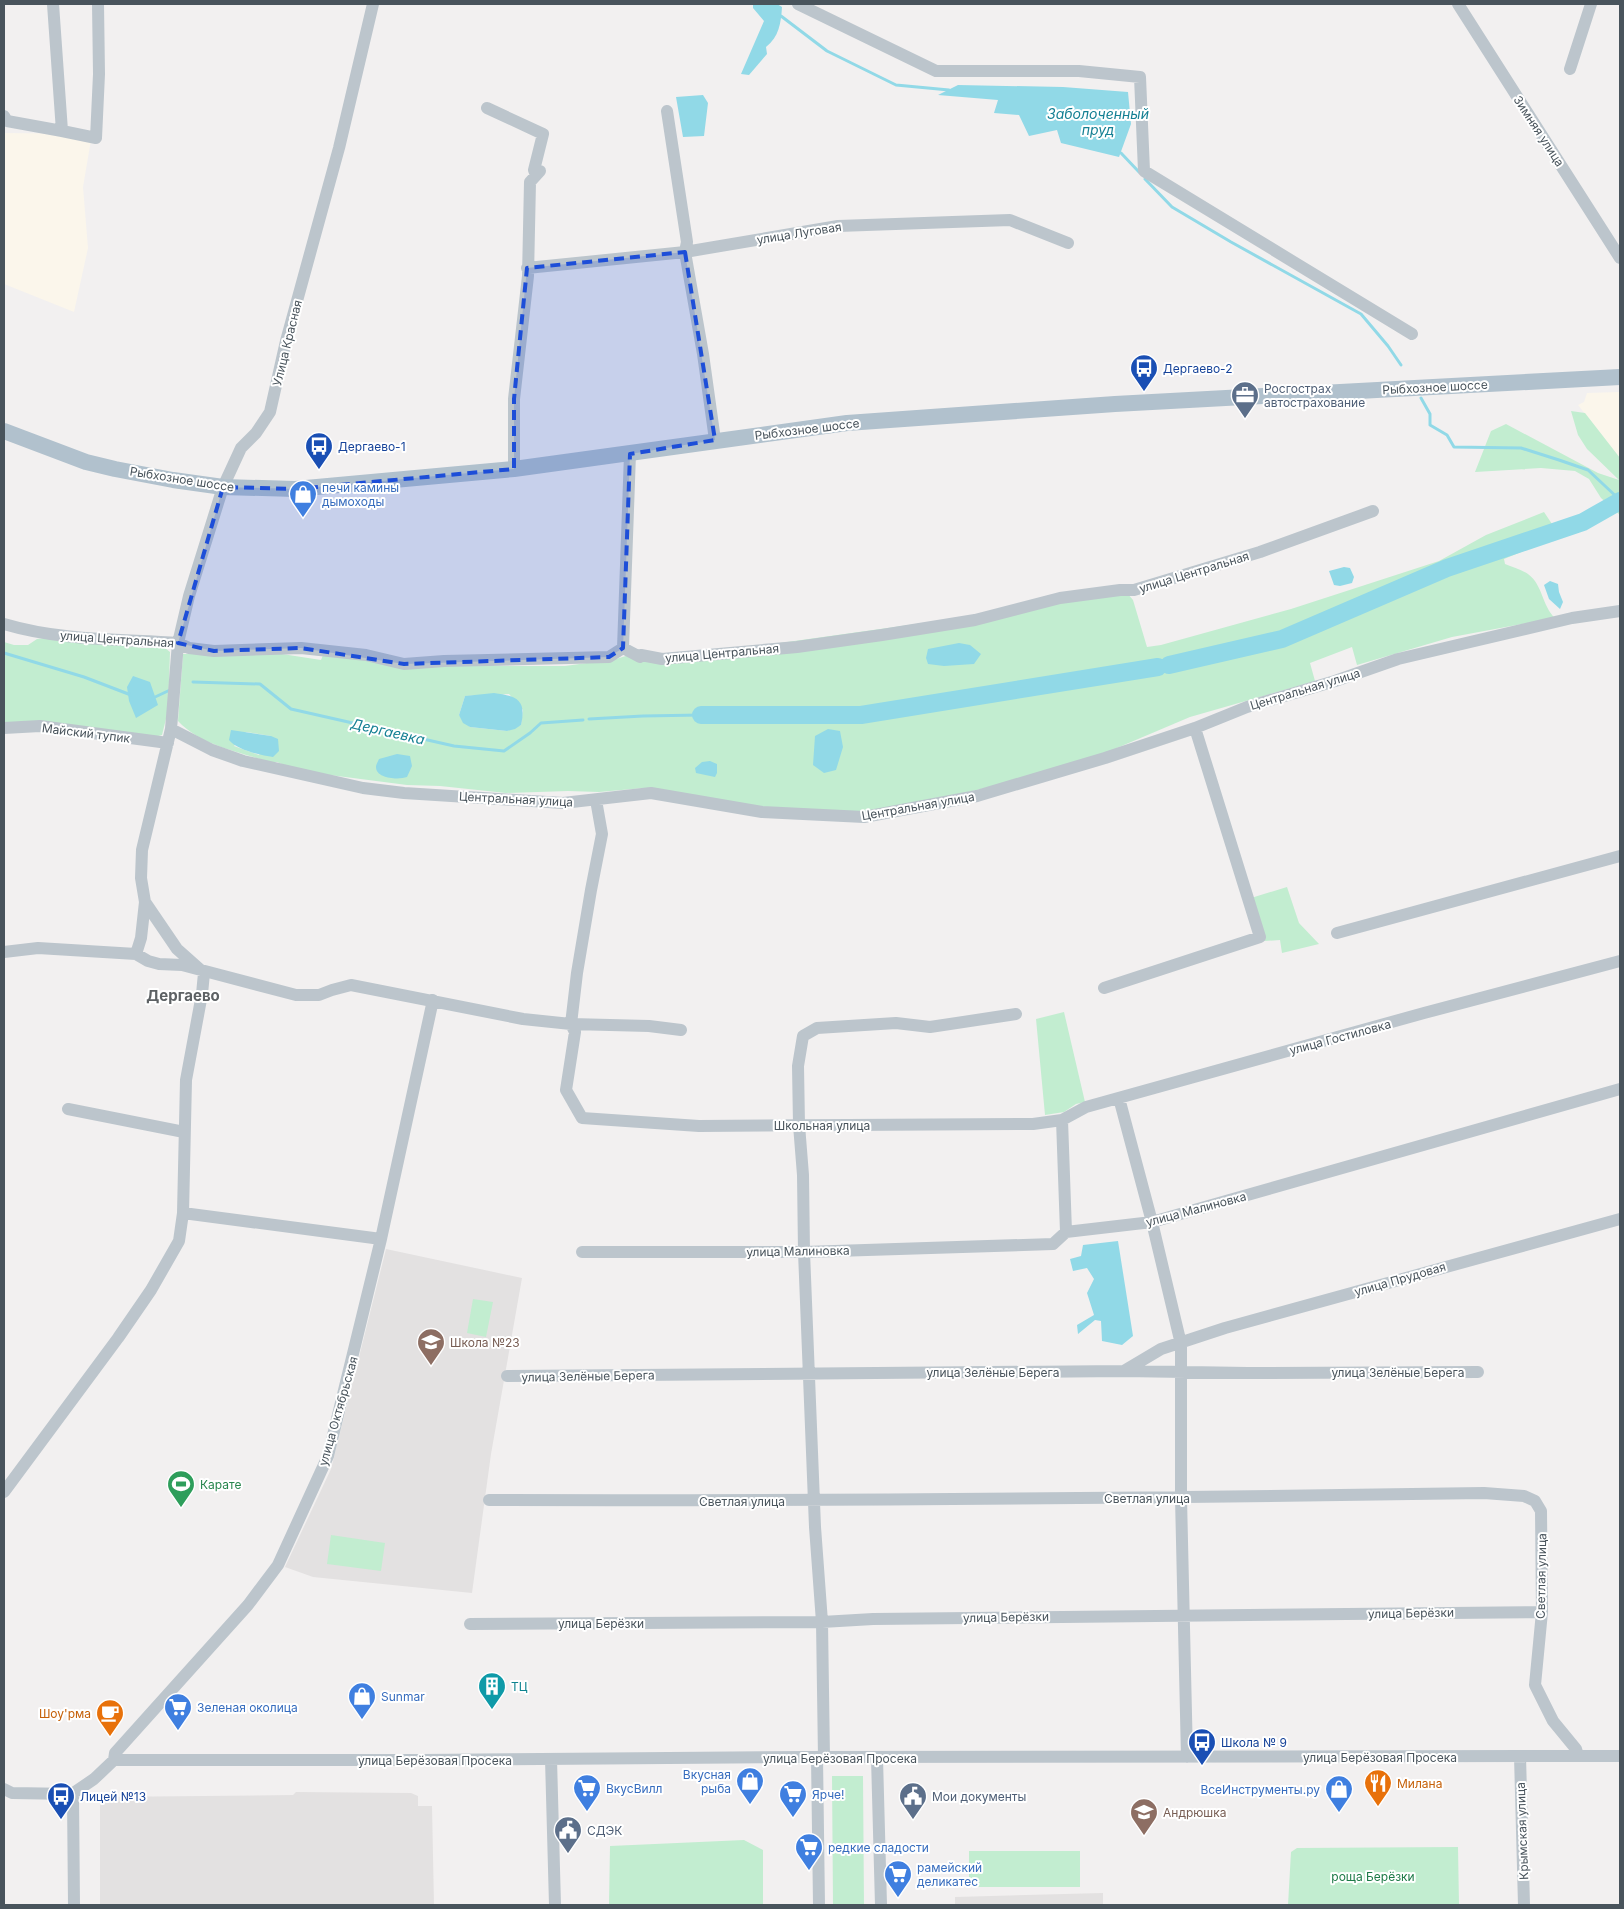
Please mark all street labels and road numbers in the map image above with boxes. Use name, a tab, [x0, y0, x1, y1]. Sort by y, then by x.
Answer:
street label: Зимняя улица	[1510, 93, 1568, 169]
street label: улица Луговая	[756, 219, 842, 247]
street label: Улица Красная	[269, 298, 305, 388]
street label: Рыбхозное шоссе	[1382, 377, 1488, 397]
street label: Рыбхозное шоссе	[754, 415, 860, 443]
street label: Рыбхозное шоссе	[129, 463, 235, 495]
street label: улица Центральная	[1137, 548, 1251, 596]
street label: улица Центральная	[59, 628, 175, 650]
street label: улица Центральная	[664, 641, 780, 665]
street label: Центральная улица	[1248, 665, 1362, 713]
street label: Майский тупик	[41, 720, 131, 746]
street label: Центральная улица	[459, 789, 573, 809]
street label: Центральная улица	[860, 789, 976, 823]
street label: улица Гостиловка	[1288, 1016, 1392, 1058]
street label: Школьная улица	[774, 1118, 870, 1133]
street label: улица Малиновка	[1144, 1188, 1248, 1230]
street label: улица Малиновка	[746, 1243, 850, 1259]
street label: улица Прудовая	[1352, 1259, 1448, 1299]
street label: улица Октябрьская	[315, 1354, 361, 1468]
street label: улица Зелёные Берега	[926, 1365, 1060, 1380]
street label: улица Зелёные Берега	[1331, 1365, 1465, 1380]
street label: улица Зелёные Берега	[521, 1367, 655, 1385]
street label: Светлая улица	[1104, 1491, 1190, 1506]
street label: Светлая улица	[699, 1494, 785, 1509]
street label: Светлая улица	[1533, 1533, 1549, 1619]
street label: улица Берёзки	[1368, 1605, 1454, 1621]
street label: улица Берёзки	[963, 1609, 1049, 1625]
street label: улица Берёзки	[558, 1616, 644, 1631]
street label: улица Берёзовая Просека	[1303, 1750, 1457, 1765]
street label: улица Берёзовая Просека	[763, 1751, 917, 1766]
street label: улица Берёзовая Просека	[358, 1753, 512, 1768]
street label: Крымская улица	[1513, 1782, 1531, 1880]

